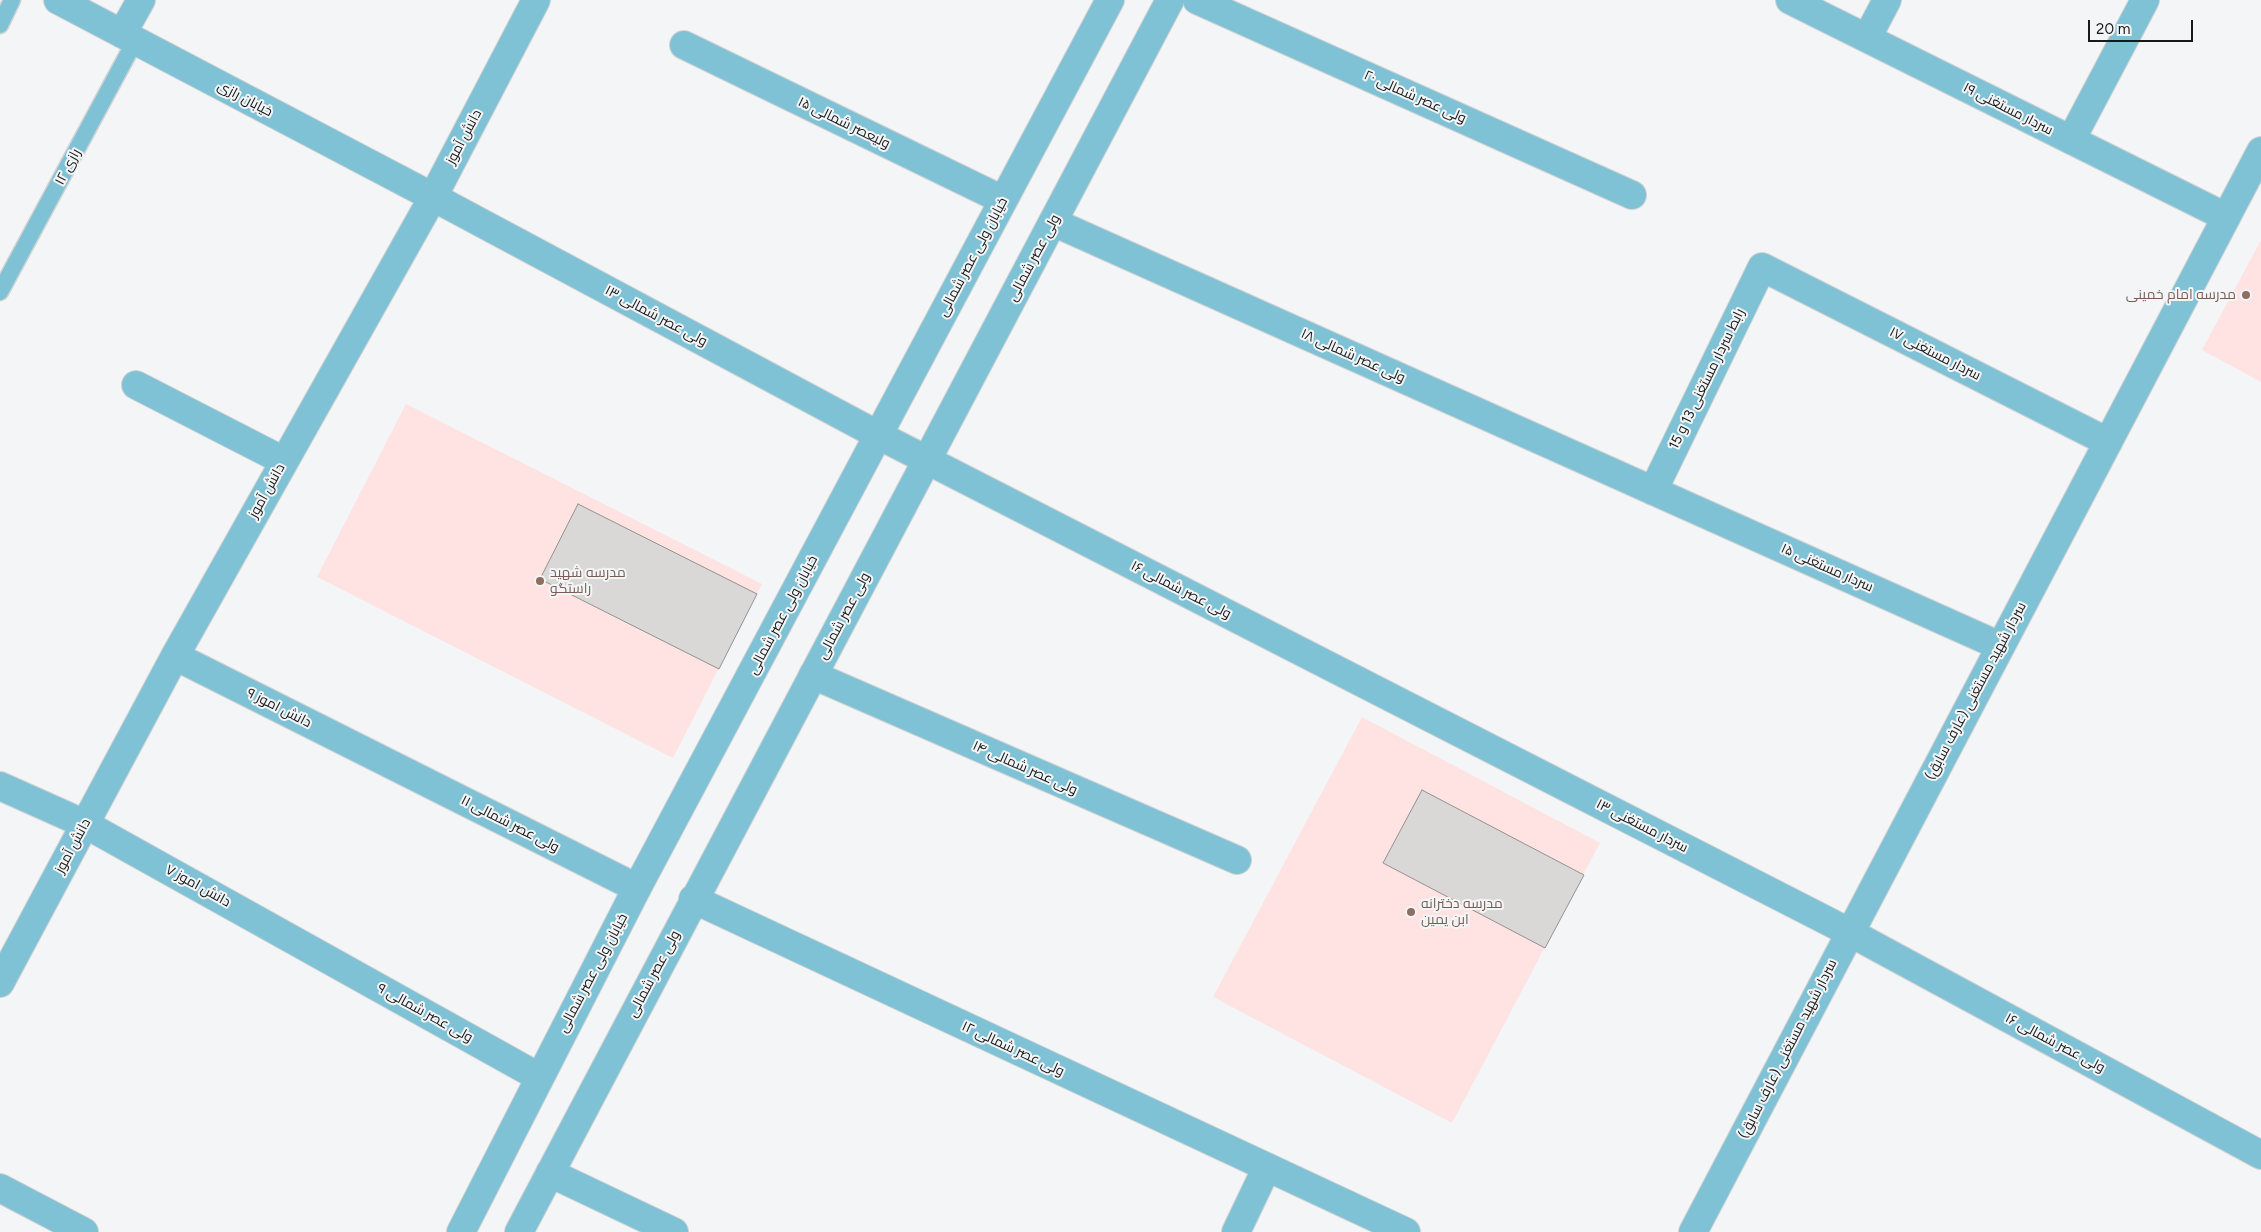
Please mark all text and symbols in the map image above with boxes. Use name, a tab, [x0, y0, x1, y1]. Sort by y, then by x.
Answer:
scale bar	[2091, 10, 2196, 42]
text: 20 m	[2096, 20, 2130, 38]
street label: ولی عصر شمالی ۲۰	[1361, 67, 1469, 127]
street label: خیابان رازی	[214, 77, 276, 121]
street label: سردار مستغنی ۱۹	[1960, 79, 2056, 139]
street label: ولیعصر شمالی ۱۵	[795, 93, 893, 153]
street label: دانش آموز	[443, 107, 485, 167]
street label: رازی ۱۲	[51, 146, 85, 188]
street label: خیابان ولی عصر شمالی	[934, 194, 1012, 320]
street label: ولی عصر شمالی	[1004, 212, 1064, 304]
street label: ولی عصر شمالی ۱۳	[602, 282, 710, 350]
place label: مدرسه امام خمینی	[2126, 287, 2236, 303]
marker: مدرسه امام خمینی	[2240, 289, 2252, 301]
street label: رابط سردار مستغنی 13 و 15	[1666, 306, 1748, 452]
street label: سردار مستغنی ۱۷	[1887, 324, 1983, 384]
street label: ولی عصر شمالی ۱۸	[1298, 325, 1408, 387]
street label: دانش آموز	[245, 461, 289, 521]
street label: سردار مستغنی ۱۵	[1778, 540, 1876, 596]
street label: خیابان ولی عصر شمالی	[744, 552, 822, 678]
street label: ولی عصر شمالی ۱۶	[1128, 557, 1234, 623]
place label: مدرسه شهید راستگو	[550, 565, 626, 598]
street label: ولی عصر شمالی	[814, 570, 874, 662]
marker: مدرسه شهید راستگو	[534, 575, 546, 587]
street label: سردار شهید مستغنی (عارف سابق)	[1922, 599, 2030, 783]
street label: دانش اموز ۹	[244, 685, 314, 731]
street label: ولی عصر شمالی ۱۴	[970, 737, 1080, 799]
street label: ولی عصر شمالی ۱۱	[458, 792, 562, 856]
street label: سردار مستغنی ۱۳	[1593, 796, 1691, 856]
street label: دانش آموز	[52, 816, 94, 876]
street label: دانش اموز ۷	[162, 861, 234, 911]
place label: مدرسه دخترانه ابن یمین	[1421, 896, 1503, 929]
marker: مدرسه دخترانه ابن یمین	[1405, 906, 1417, 918]
street label: خیابان ولی عصر شمالی	[554, 910, 632, 1036]
street label: ولی عصر شمالی	[624, 928, 684, 1020]
street label: سردار شهید مستغنی (عارف سابق)	[1735, 957, 1841, 1141]
street label: ولی عصر شمالی ۹	[374, 980, 476, 1046]
street label: ولی عصر شمالی ۱۶	[2002, 1010, 2108, 1076]
street label: ولی عصر شمالی ۱۲	[959, 1018, 1067, 1080]

